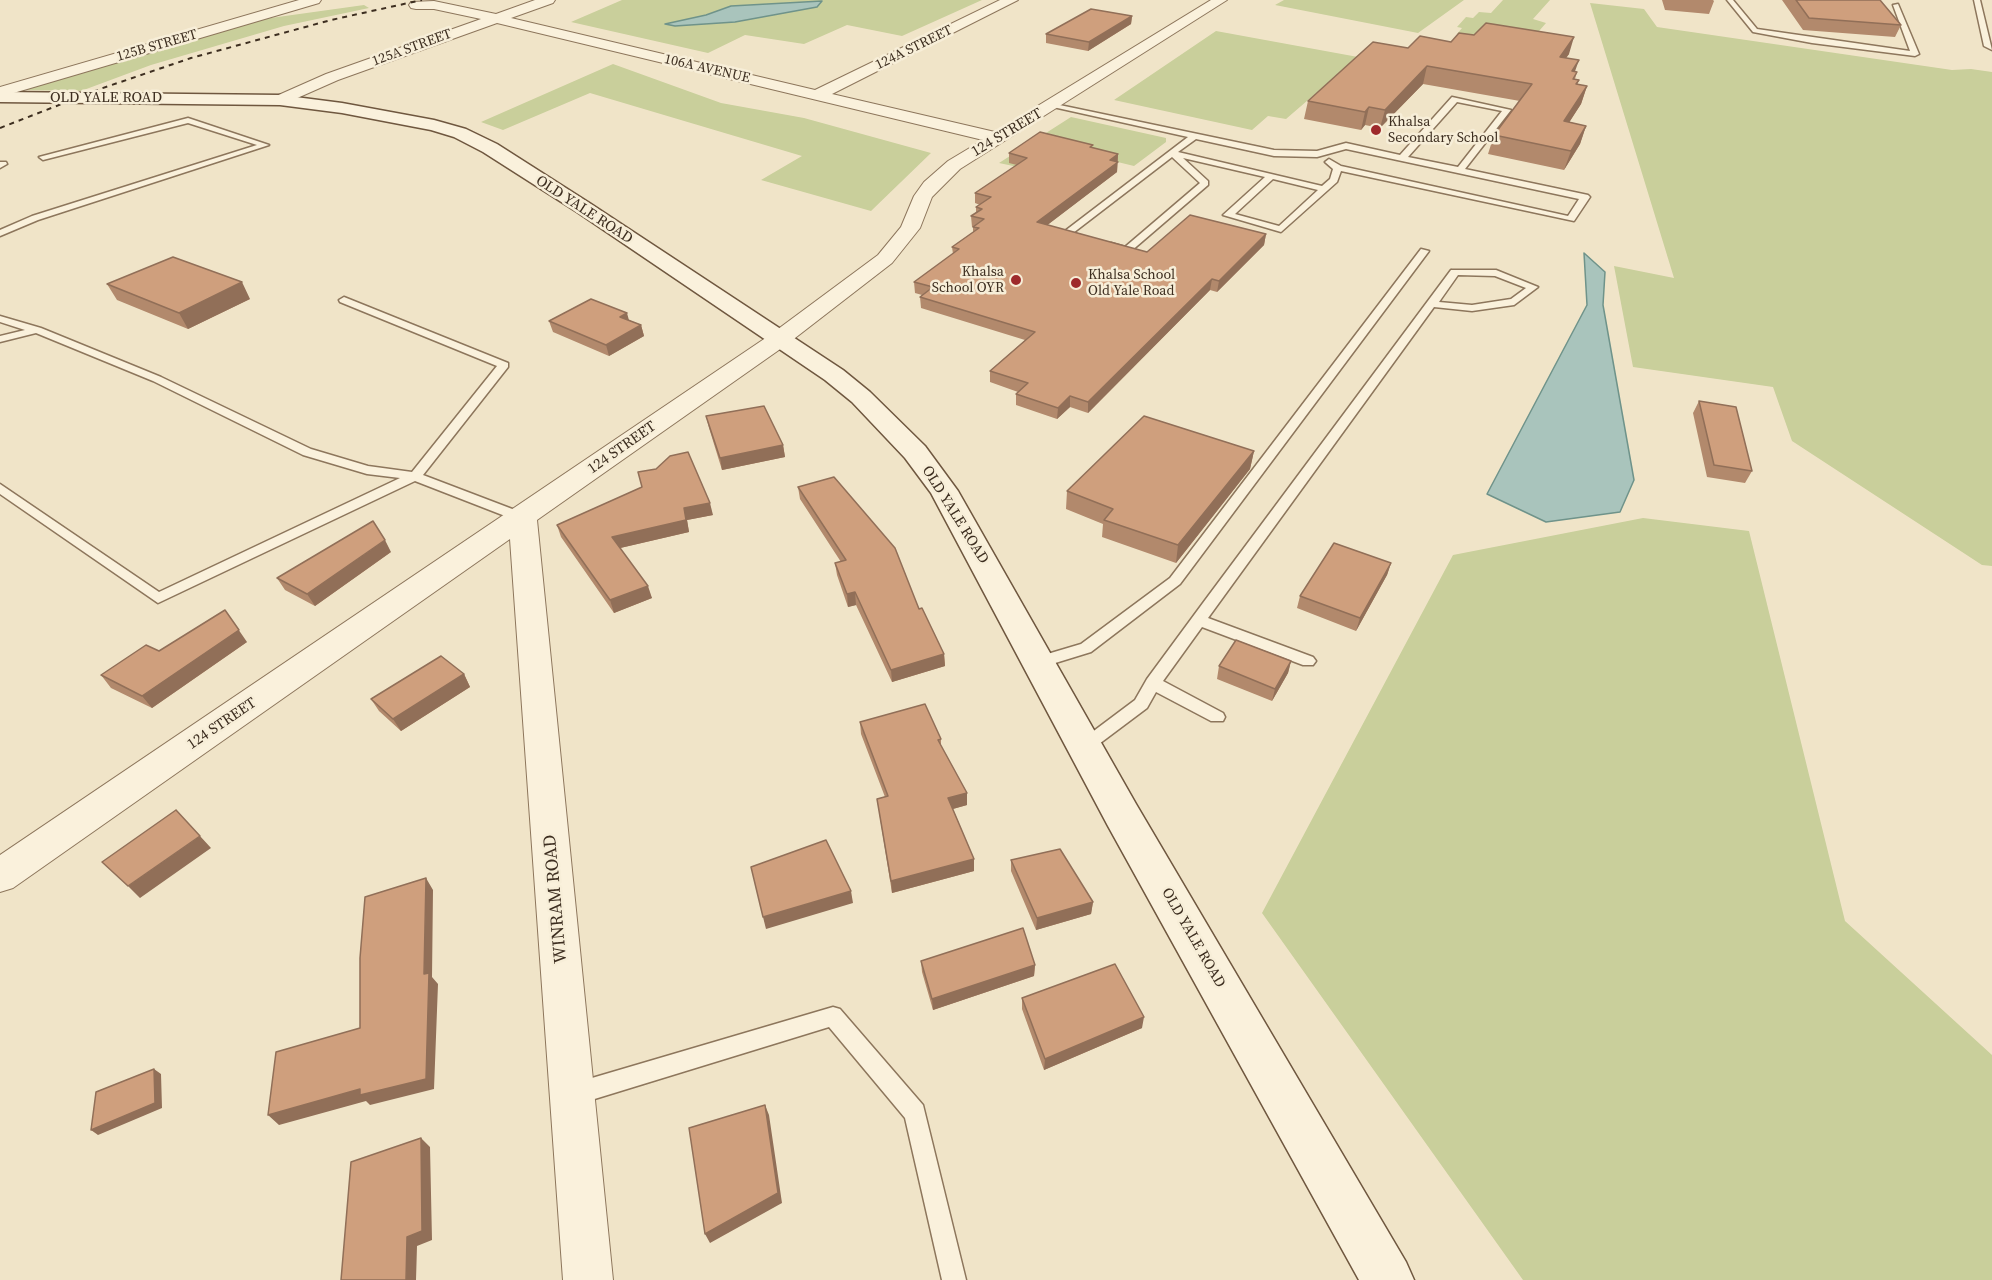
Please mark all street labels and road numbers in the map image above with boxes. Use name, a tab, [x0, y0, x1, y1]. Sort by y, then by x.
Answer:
street label: 124A STREET	[873, 22, 955, 74]
street label: 125B STREET	[115, 26, 199, 66]
street label: 125A STREET	[370, 26, 454, 70]
street label: 106A AVENUE	[662, 51, 752, 87]
street label: OLD YALE ROAD	[50, 89, 162, 107]
street label: 124 STREET	[968, 105, 1046, 161]
street label: OLD YALE ROAD	[532, 172, 636, 248]
street label: 124 STREET	[584, 418, 660, 478]
street label: OLD YALE ROAD	[918, 463, 992, 567]
street label: 124 STREET	[184, 694, 260, 754]
street label: WINRAM ROAD	[540, 834, 572, 964]
street label: OLD YALE ROAD	[1157, 885, 1229, 991]

